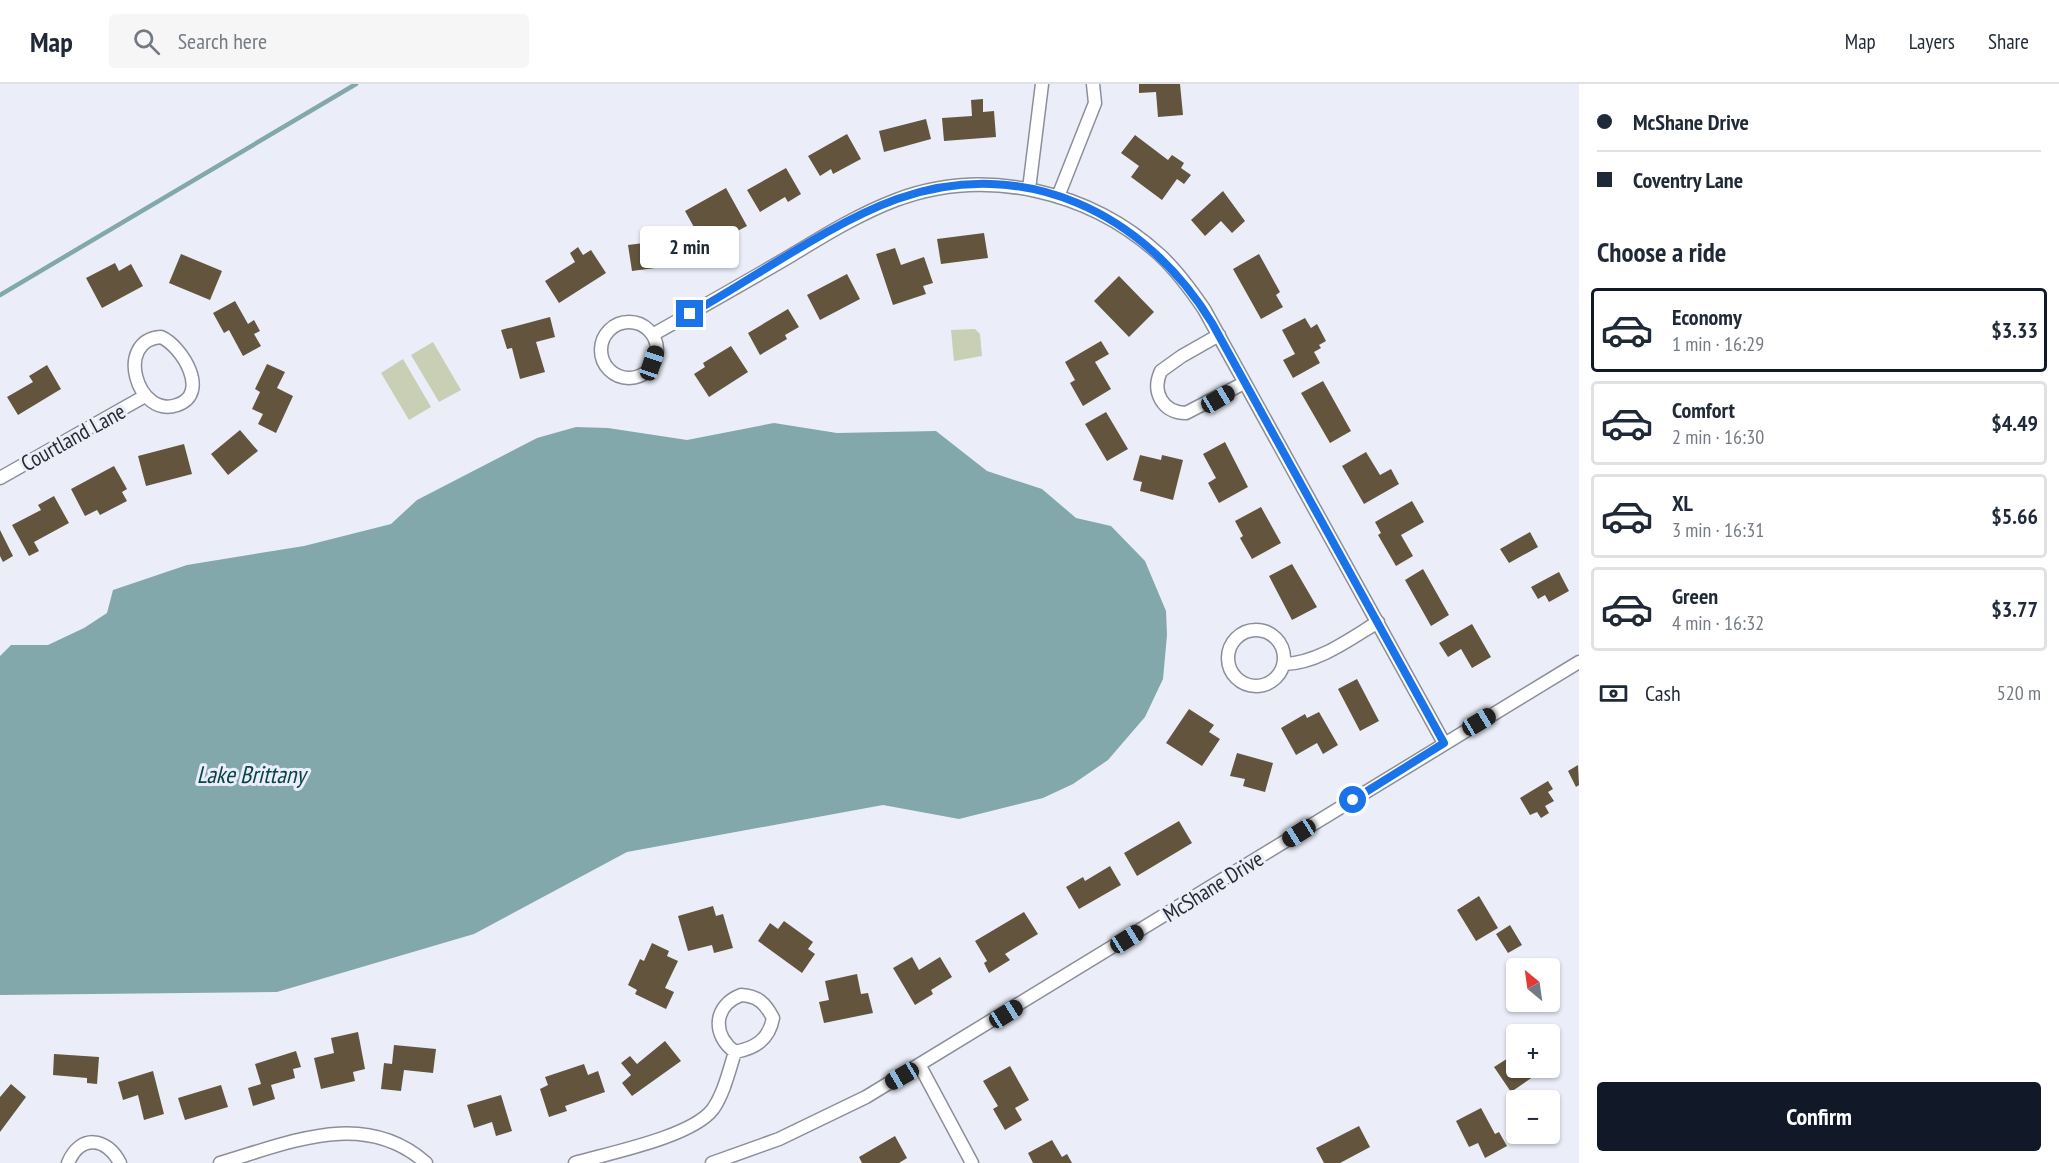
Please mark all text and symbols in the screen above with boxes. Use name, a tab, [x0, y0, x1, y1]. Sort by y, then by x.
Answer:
search box	[109, 14, 529, 68]
text: Map	[30, 23, 73, 60]
icon: search	[130, 25, 163, 58]
text: Search here	[178, 27, 267, 55]
text: Map	[1845, 28, 1876, 55]
text: Layers	[1909, 28, 1955, 55]
text: Share	[1988, 28, 2029, 55]
text: McShane Drive	[1633, 108, 1749, 136]
text: Coventry Lane	[1633, 166, 1743, 194]
callout: 2 min	[640, 227, 740, 269]
text: 2 min	[669, 234, 710, 260]
text: Choose a ride	[1597, 235, 1726, 269]
route end	[676, 300, 703, 327]
icon: car	[1600, 303, 1654, 357]
text: Economy	[1672, 303, 1742, 331]
text: $3.33	[1991, 316, 2038, 344]
text: 1 min · 16:29	[1672, 331, 1764, 357]
car	[638, 343, 666, 383]
car	[1198, 382, 1238, 416]
icon: car	[1600, 396, 1654, 450]
text: Comfort	[1672, 396, 1735, 424]
street label: Courtland Lane	[16, 397, 130, 477]
text: $4.49	[1991, 409, 2038, 437]
text: 2 min · 16:30	[1672, 424, 1764, 450]
icon: car	[1600, 489, 1654, 543]
text: XL	[1672, 489, 1693, 517]
text: $5.66	[1991, 502, 2038, 530]
text: 3 min · 16:31	[1672, 517, 1764, 543]
icon: car	[1600, 582, 1654, 636]
text: Green	[1672, 582, 1718, 610]
text: $3.77	[1991, 595, 2038, 623]
text: 4 min · 16:32	[1672, 610, 1764, 636]
icon: cash	[1597, 677, 1630, 710]
text: Cash	[1645, 679, 1681, 707]
text: 520 m	[1997, 680, 2041, 706]
car	[1459, 705, 1499, 739]
water label: Lake Brittany	[197, 759, 308, 790]
route start	[1339, 786, 1366, 813]
car	[1279, 816, 1319, 850]
street label: McShane Drive	[1158, 844, 1268, 928]
car	[1107, 922, 1147, 956]
north arrow	[1506, 958, 1560, 1012]
map controls	[1506, 958, 1560, 1144]
car	[986, 997, 1026, 1031]
button: +	[1506, 1024, 1560, 1078]
car	[882, 1059, 922, 1093]
button: Confirm	[1597, 1082, 2041, 1151]
button: −	[1506, 1090, 1560, 1144]

